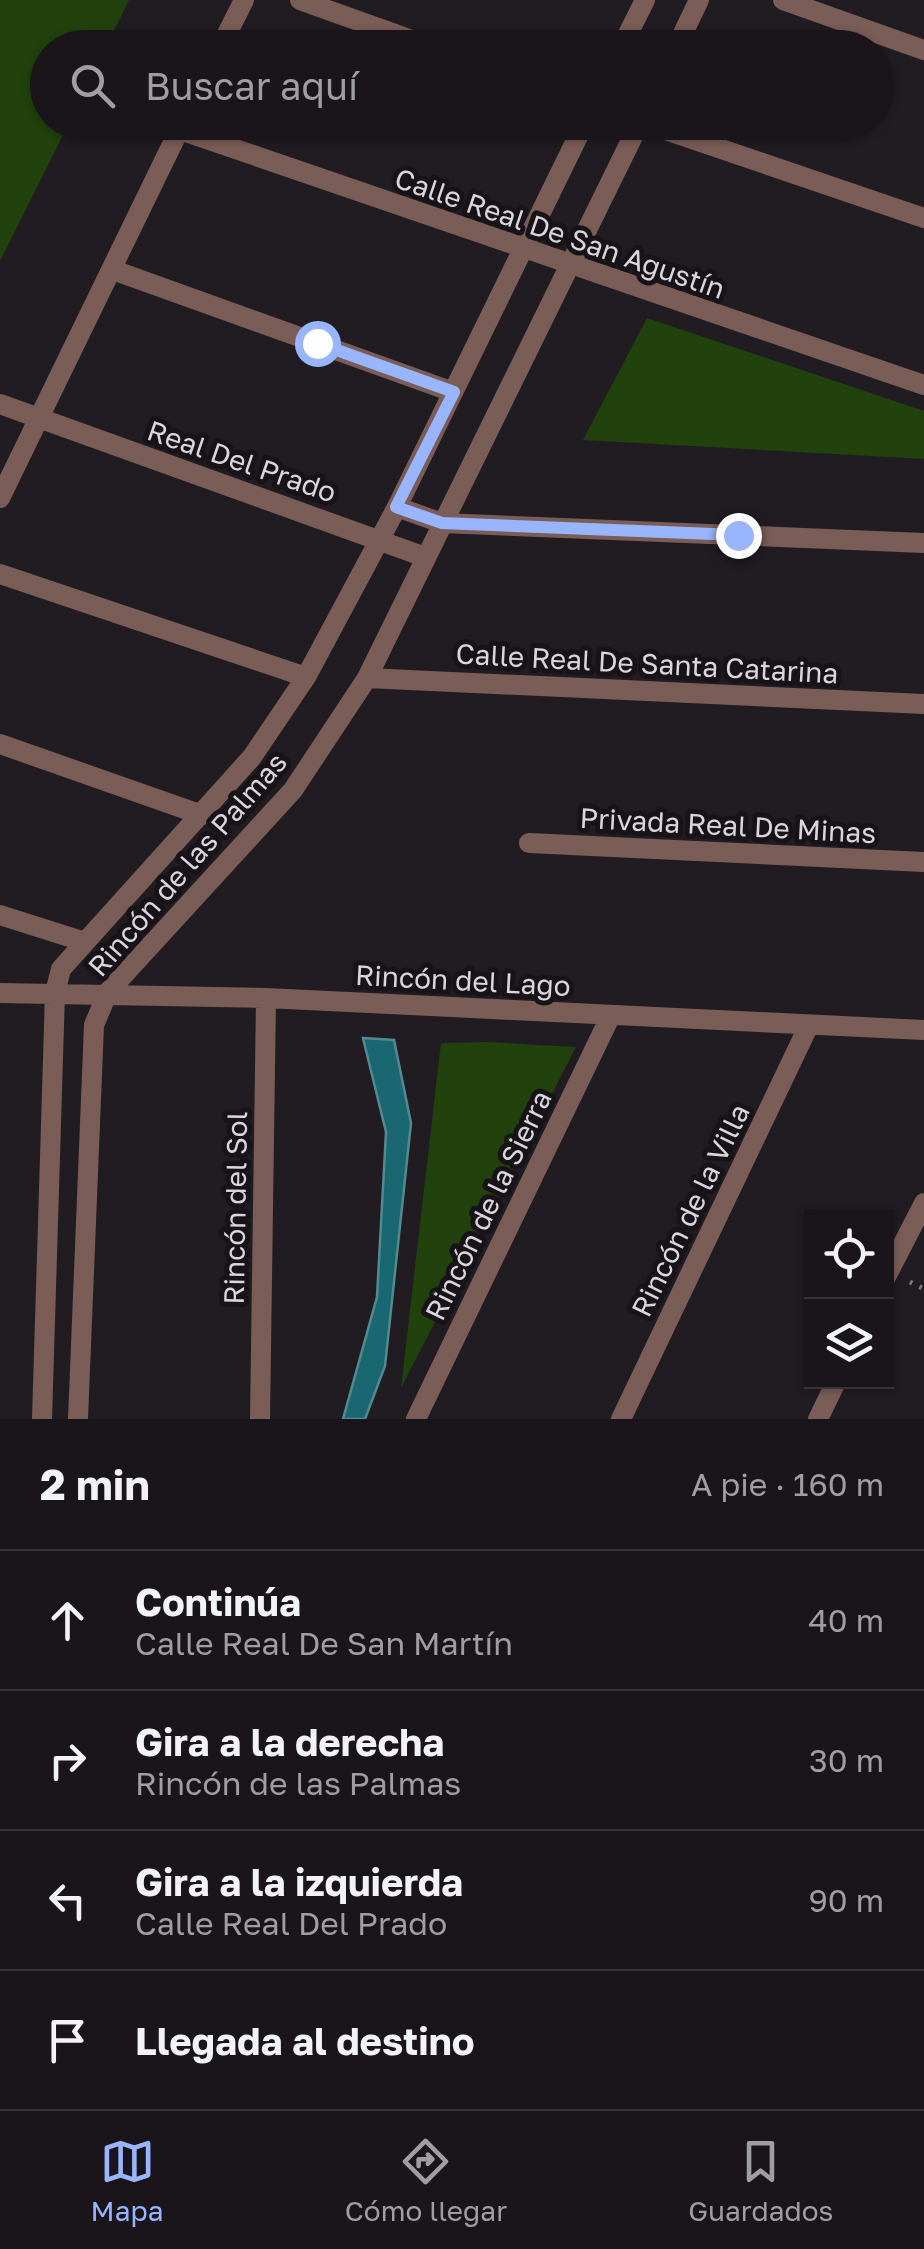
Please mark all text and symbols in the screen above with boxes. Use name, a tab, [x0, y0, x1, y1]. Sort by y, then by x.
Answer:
search box	[30, 30, 894, 140]
icon: search	[65, 58, 120, 113]
text: Buscar aquí	[145, 63, 358, 108]
street label: Calle Real De San Agustín	[391, 161, 729, 305]
route start	[295, 321, 341, 367]
street label: Real Del Prado	[143, 413, 341, 509]
route end	[716, 513, 762, 559]
street label: Calle Real De Santa Catarina	[455, 636, 839, 690]
street label: Rincón de las Palmas	[81, 745, 293, 983]
street label: Privada Real De Minas	[579, 801, 877, 849]
street label: Rincón del Lago	[355, 958, 571, 1002]
street label: Rincón de la Sierra	[418, 1085, 558, 1325]
street label: Rincón de la Villa	[624, 1098, 756, 1322]
street label: Rincón del Sol	[217, 1111, 253, 1305]
map controls	[804, 1209, 894, 1389]
button: locate	[804, 1209, 894, 1299]
button: layers	[804, 1299, 894, 1389]
text: 2 min	[40, 1459, 150, 1509]
text: A pie · 160 m	[691, 1465, 884, 1503]
text: Continúa	[135, 1579, 301, 1624]
icon: ahead	[40, 1593, 95, 1648]
text: 40 m	[808, 1601, 884, 1639]
text: Calle Real De San Martín	[135, 1624, 513, 1662]
text: Gira a la derecha	[135, 1719, 444, 1764]
icon: right	[40, 1733, 95, 1788]
text: 30 m	[809, 1741, 884, 1779]
text: Rincón de las Palmas	[135, 1764, 461, 1802]
text: Gira a la izquierda	[135, 1859, 463, 1904]
icon: left	[40, 1873, 95, 1928]
text: 90 m	[808, 1881, 884, 1919]
text: Calle Real Del Prado	[135, 1904, 447, 1942]
icon: arrive	[40, 2013, 95, 2068]
text: Llegada al destino	[135, 2018, 475, 2063]
tab: Mapa	[91, 2134, 164, 2227]
tab: Cómo llegar	[345, 2134, 507, 2227]
tab: Guardados	[688, 2134, 833, 2227]

